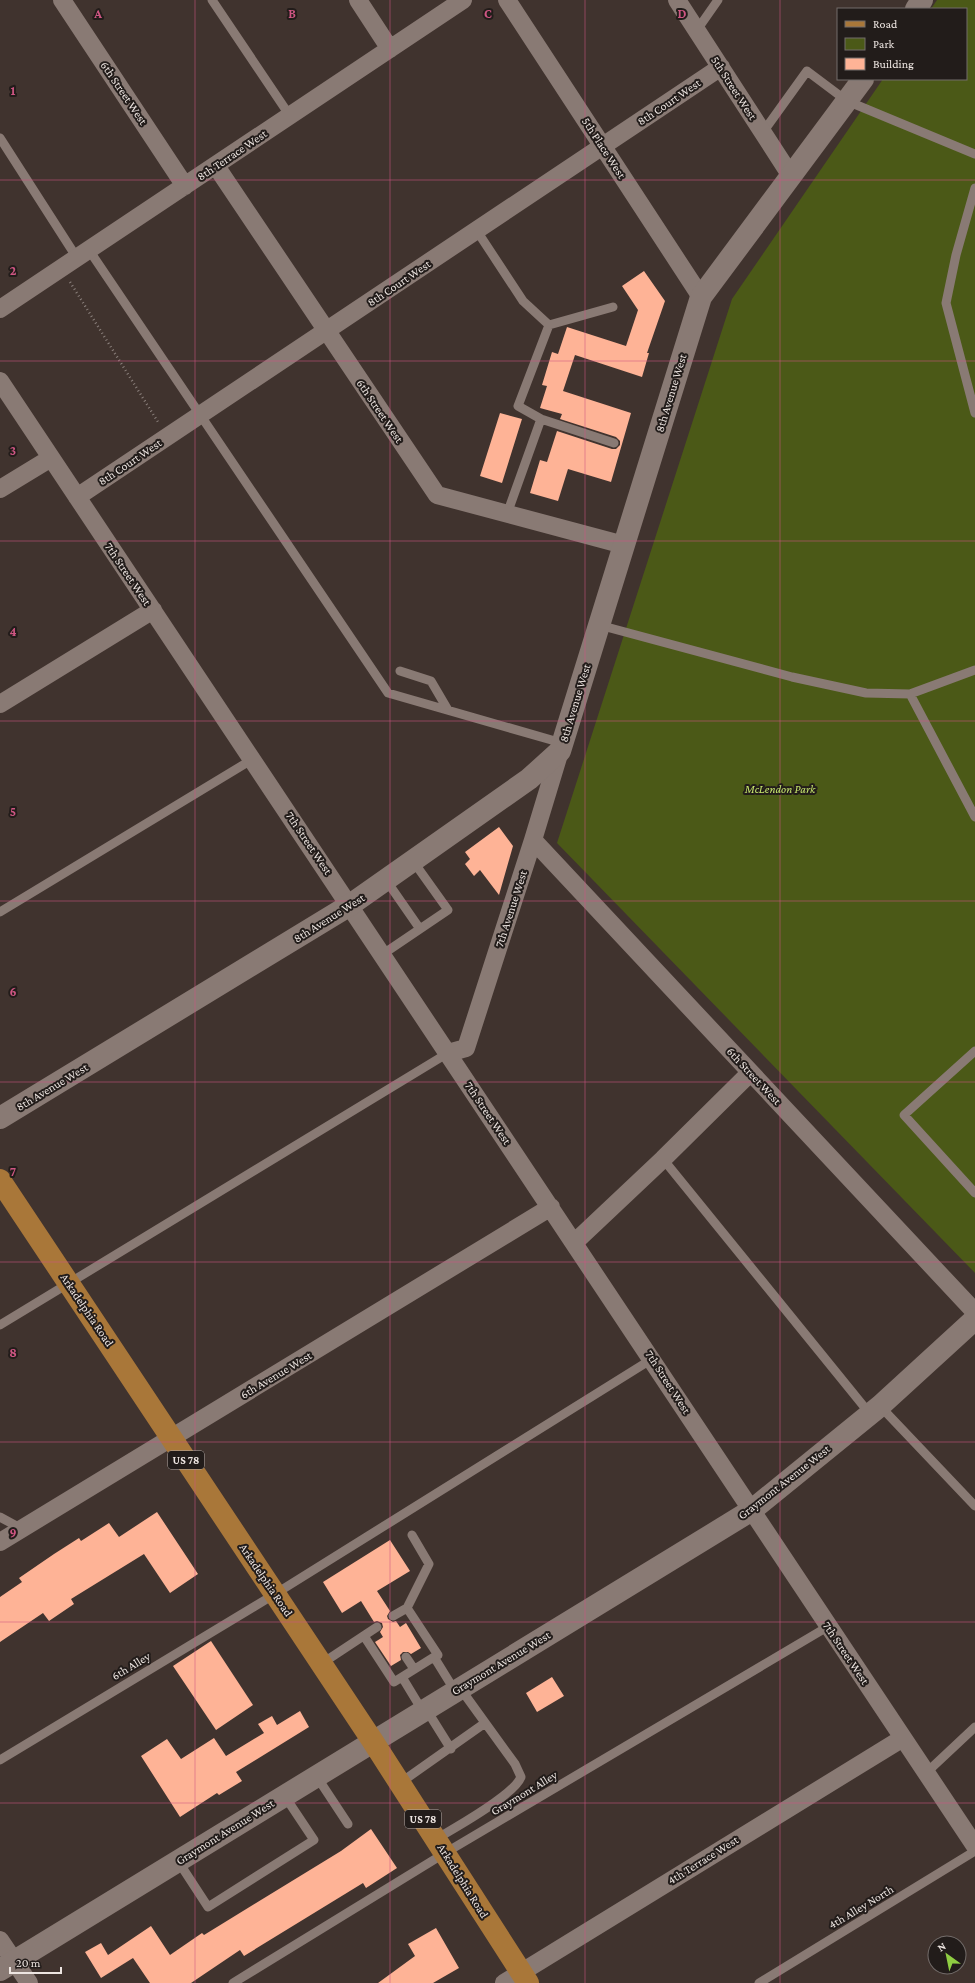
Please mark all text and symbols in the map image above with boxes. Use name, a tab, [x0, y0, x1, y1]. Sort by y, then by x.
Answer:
text: A	[93, 6, 102, 21]
text: B	[288, 6, 296, 21]
text: C	[484, 6, 492, 21]
text: D	[678, 6, 687, 21]
legend	[837, 8, 967, 80]
text: Road	[873, 17, 898, 31]
text: Park	[873, 37, 895, 51]
street label: 5th Street West	[708, 54, 760, 123]
text: Building	[873, 57, 914, 71]
street label: 6th Street West	[98, 59, 151, 128]
street label: 8th Court West	[635, 75, 704, 128]
text: 1	[11, 83, 16, 98]
street label: 5th Place West	[579, 115, 629, 182]
street label: 8th Terrace West	[194, 126, 270, 183]
street label: 8th Court West	[365, 256, 434, 309]
text: 2	[10, 263, 17, 278]
street label: 8th Avenue West	[652, 351, 690, 434]
street label: 6th Street West	[354, 377, 407, 446]
street label: 8th Court West	[96, 435, 165, 488]
text: 3	[10, 443, 16, 458]
street label: 7th Street West	[102, 540, 155, 609]
text: 4	[9, 624, 17, 639]
street label: 8th Avenue West	[556, 661, 594, 744]
park label: McLendon Park	[744, 782, 816, 796]
text: 5	[10, 804, 16, 819]
street label: 7th Street West	[283, 809, 336, 878]
street label: 7th Avenue West	[492, 868, 530, 949]
street label: 8th Avenue West	[291, 890, 368, 945]
text: 6	[9, 984, 17, 999]
street label: 6th Street West	[724, 1044, 785, 1108]
street label: 8th Avenue West	[14, 1060, 91, 1114]
street label: 7th Street West	[462, 1079, 515, 1148]
text: 7	[10, 1164, 16, 1179]
street label: Arkadelphia Road	[57, 1271, 117, 1350]
text: 8	[9, 1345, 17, 1360]
street label: 6th Avenue West	[238, 1348, 315, 1402]
street label: 7th Street West	[642, 1348, 694, 1417]
street label: Graymont Avenue West	[735, 1441, 834, 1522]
road number: US 78	[168, 1451, 204, 1469]
text: 9	[9, 1525, 17, 1540]
street label: Arkadelphia Road	[236, 1541, 296, 1620]
street label: 7th Street West	[820, 1619, 873, 1688]
street label: Graymont Avenue West	[449, 1627, 554, 1698]
street label: 6th Alley	[109, 1649, 153, 1683]
street label: Graymont Alley	[488, 1767, 560, 1818]
street label: Graymont Avenue West	[173, 1796, 277, 1868]
road number: US 78	[405, 1810, 441, 1828]
street label: 4th Terrace West	[665, 1832, 742, 1887]
street label: Arkadelphia Road	[435, 1841, 492, 1921]
street label: 4th Alley North	[826, 1882, 897, 1932]
north arrow	[927, 1935, 967, 1975]
text: N	[935, 1939, 948, 1954]
scale bar	[10, 1949, 61, 1975]
text: 20 m	[16, 1956, 41, 1970]

